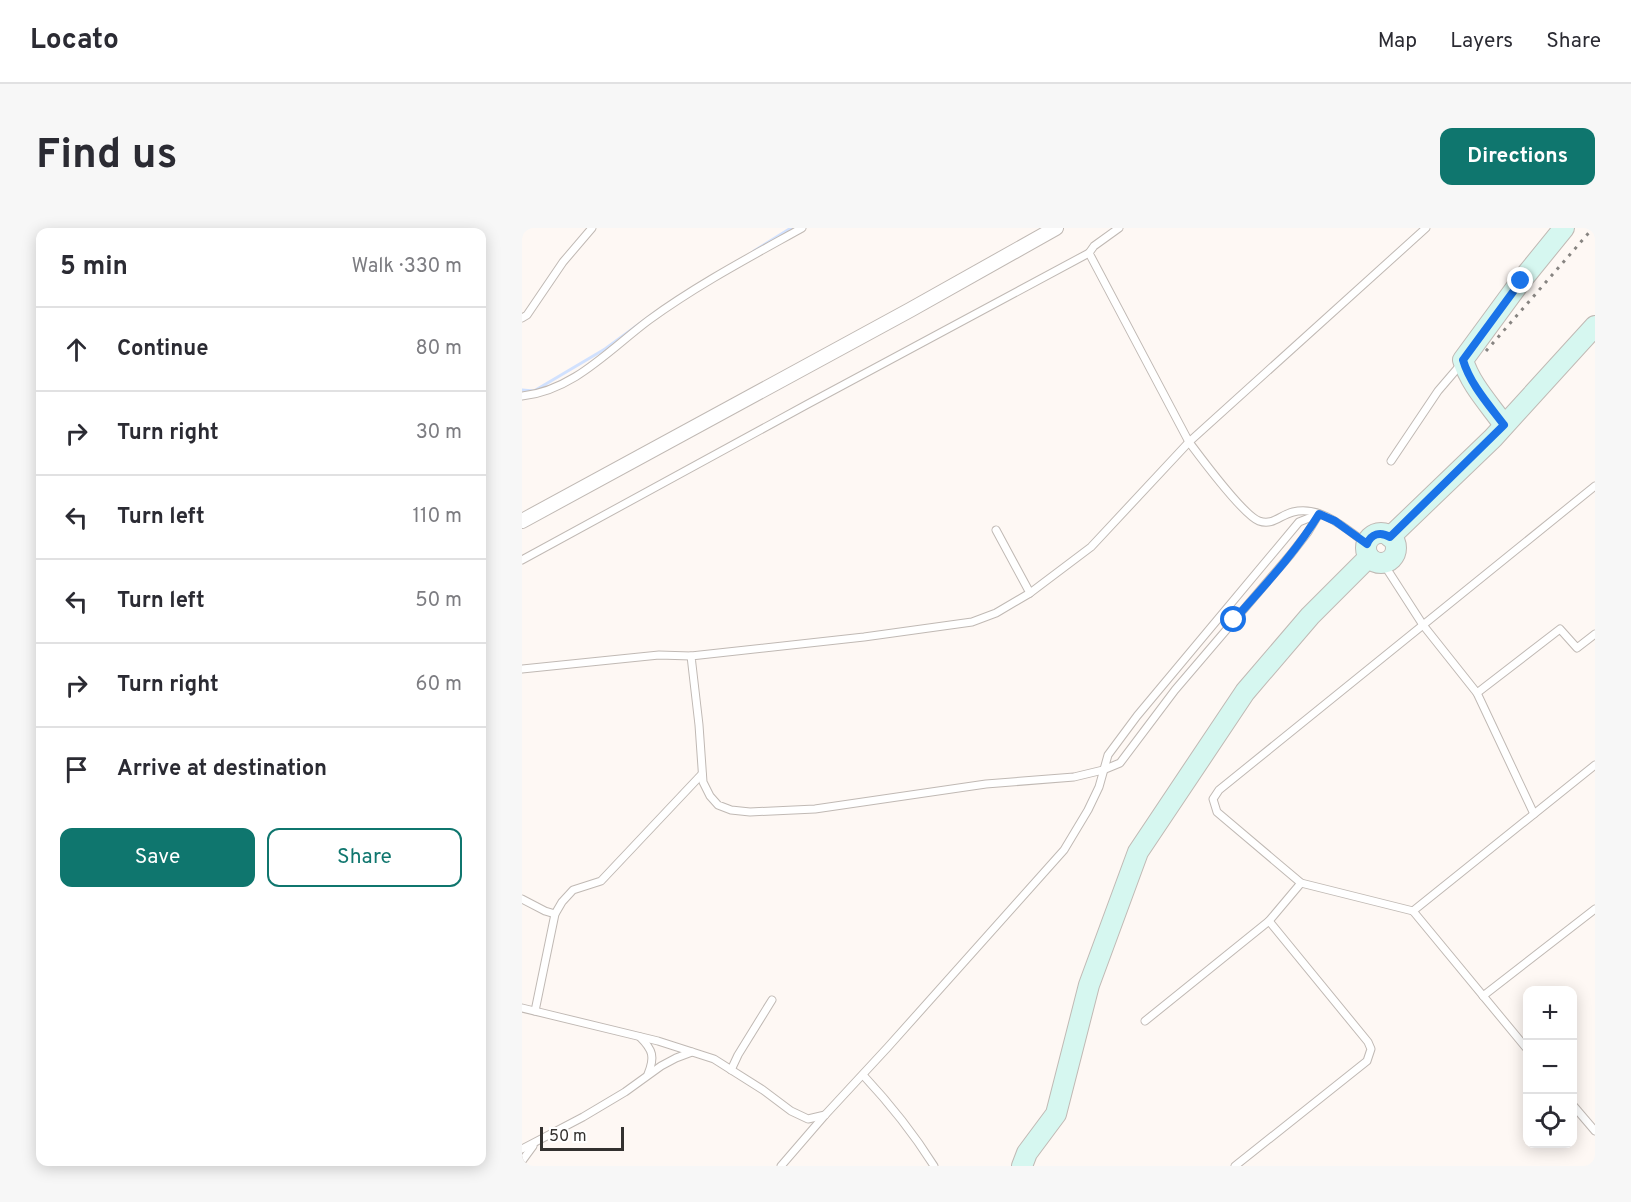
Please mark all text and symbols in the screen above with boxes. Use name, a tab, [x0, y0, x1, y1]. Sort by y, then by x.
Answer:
text: Locato	[30, 23, 119, 59]
text: Map	[1378, 28, 1417, 55]
text: Layers	[1450, 28, 1513, 55]
text: Share	[1546, 28, 1601, 55]
button: Directions	[1440, 128, 1595, 185]
text: Find us	[36, 130, 177, 183]
text: 5 min	[60, 251, 128, 284]
text: Walk · 330 m	[352, 254, 462, 280]
route end	[1507, 267, 1533, 293]
icon: ahead	[60, 333, 93, 366]
text: Continue	[117, 336, 208, 363]
text: 80 m	[416, 336, 462, 362]
icon: right	[60, 417, 93, 450]
text: Turn right	[117, 420, 219, 447]
text: 30 m	[416, 420, 462, 446]
icon: left	[60, 501, 93, 534]
text: Turn left	[117, 504, 205, 531]
text: 110 m	[413, 504, 462, 530]
icon: left	[60, 585, 93, 618]
text: Turn left	[117, 588, 205, 615]
text: 50 m	[415, 588, 462, 614]
route start	[1220, 606, 1246, 632]
icon: right	[60, 669, 93, 702]
text: Turn right	[117, 672, 219, 699]
text: 60 m	[416, 672, 462, 698]
icon: arrive	[60, 753, 93, 786]
text: Arrive at destination	[117, 756, 327, 783]
button: Save	[60, 828, 255, 887]
button: Share	[267, 828, 462, 887]
map controls	[1523, 986, 1577, 1148]
button: +	[1523, 986, 1577, 1040]
button: −	[1523, 1040, 1577, 1094]
button: locate	[1523, 1094, 1577, 1148]
scale bar	[540, 1124, 624, 1152]
text: 50 m	[549, 1127, 587, 1147]

